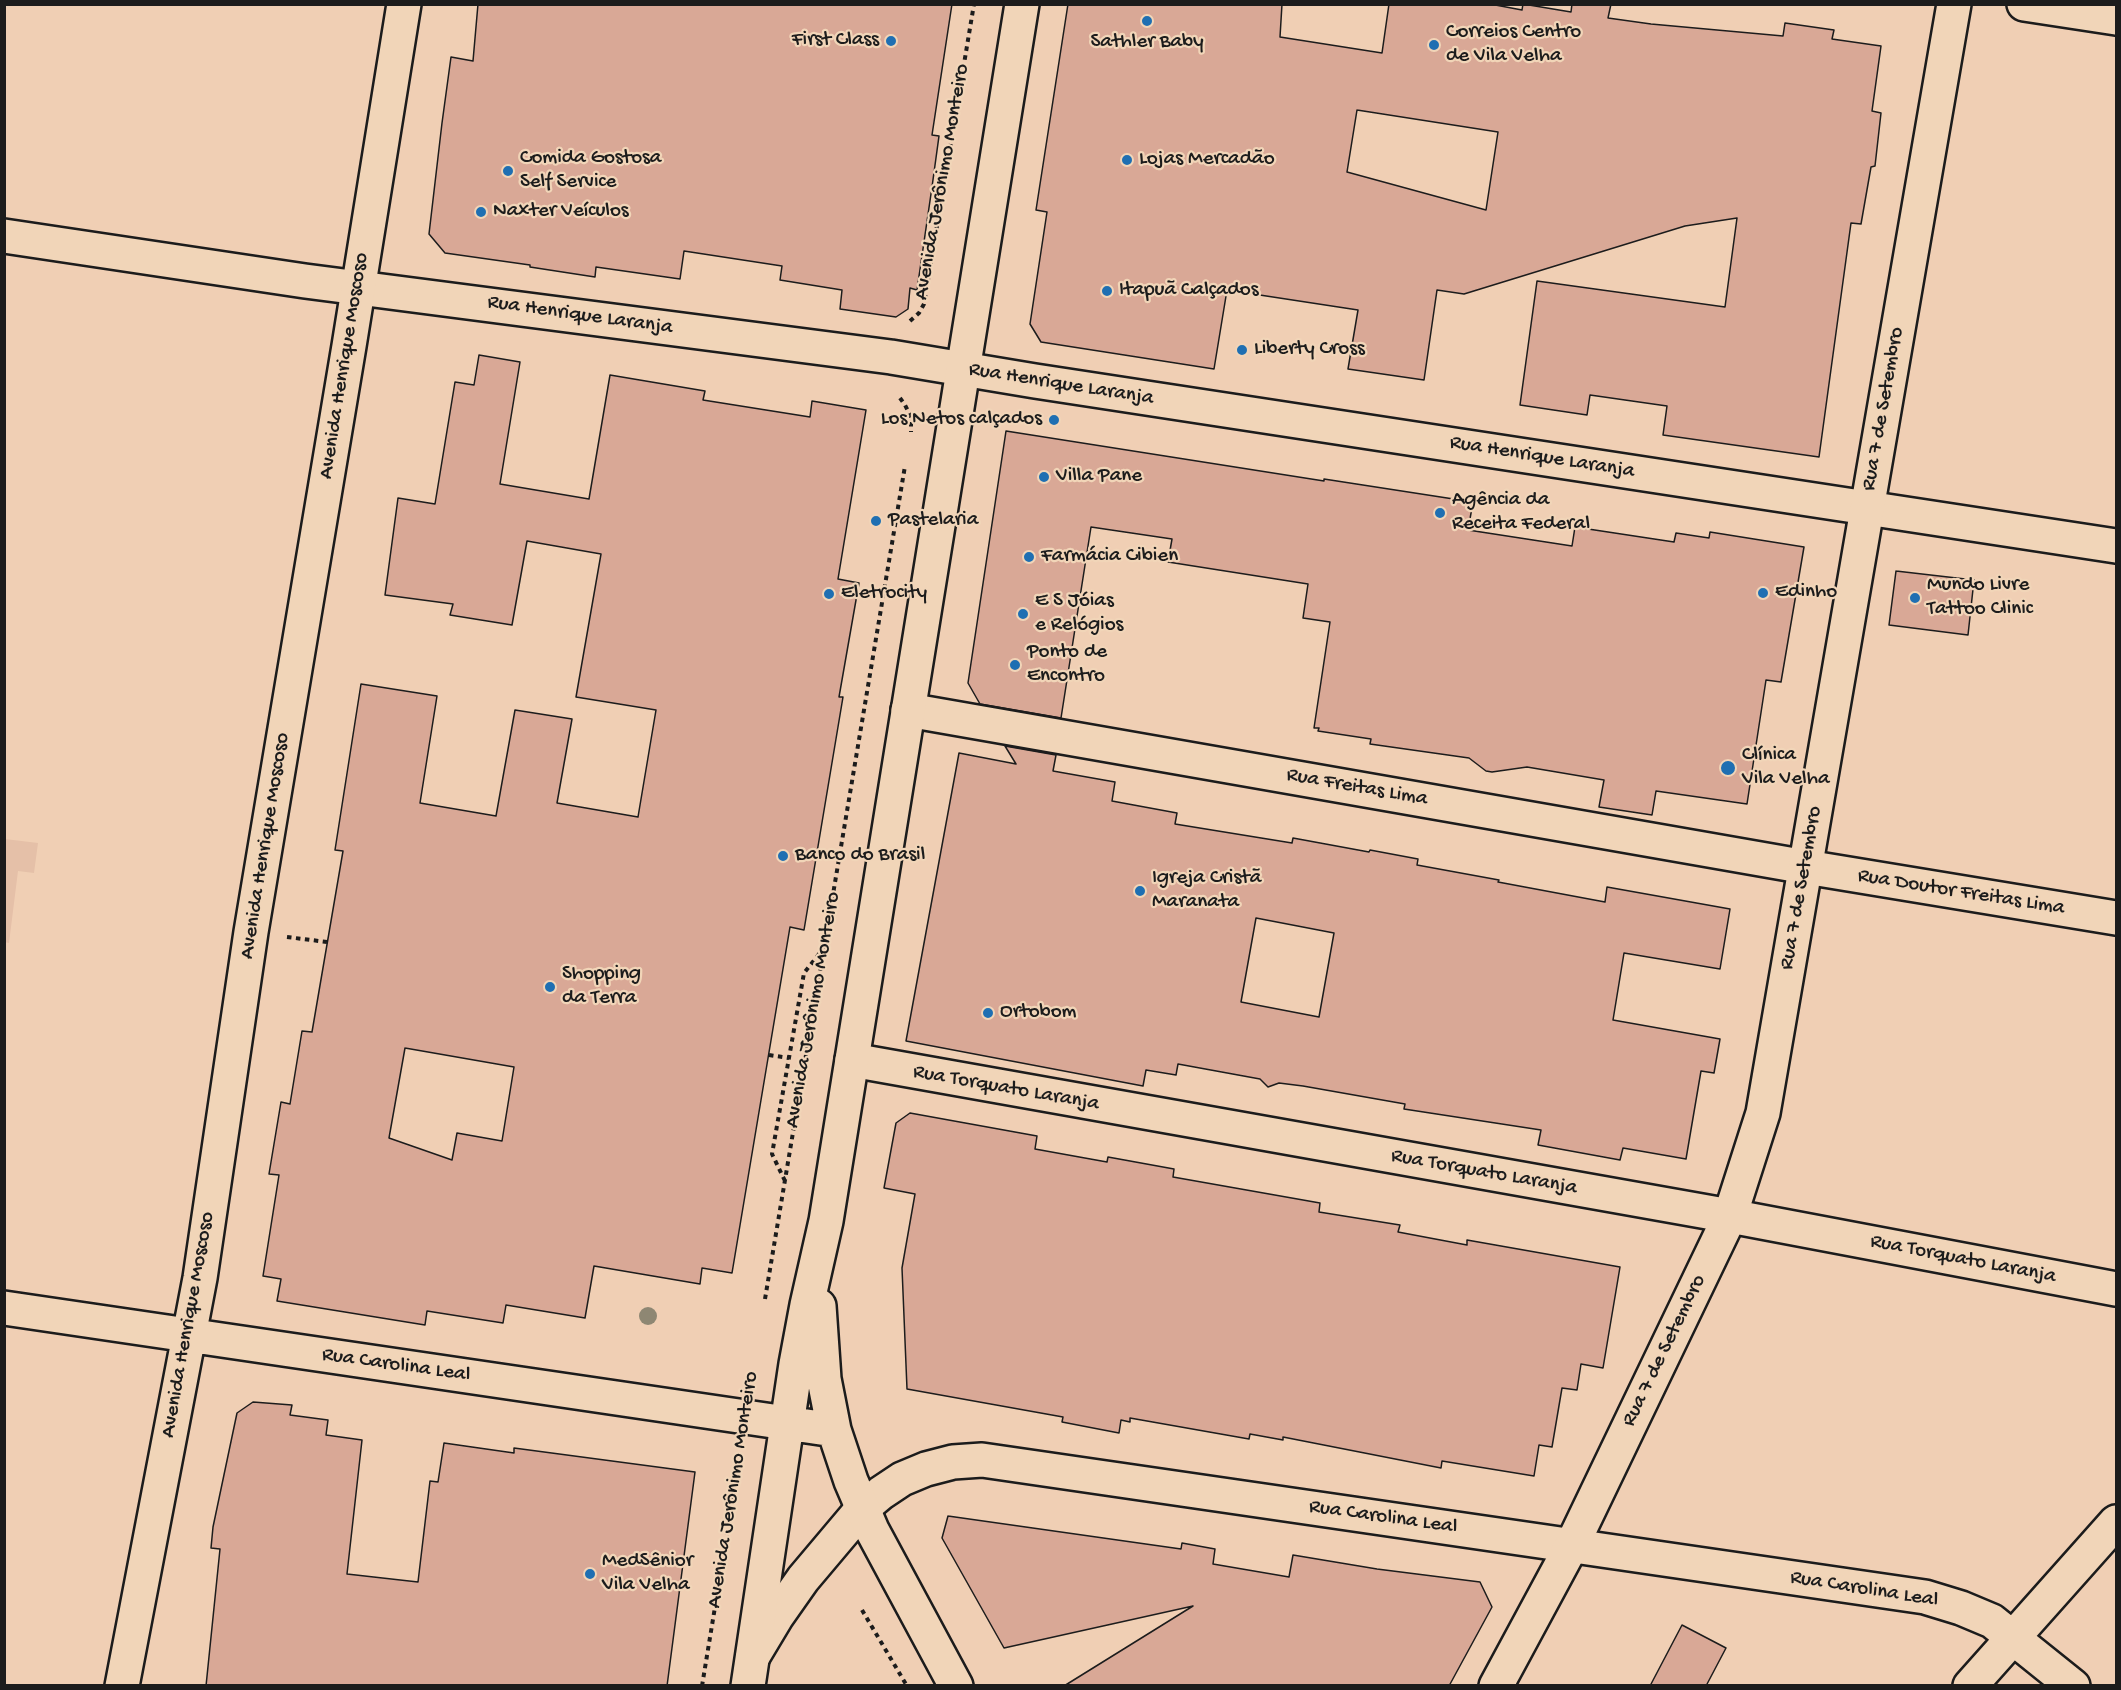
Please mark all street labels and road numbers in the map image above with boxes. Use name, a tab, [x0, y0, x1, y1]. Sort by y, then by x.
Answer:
street label: Avenida Jerônimo Monteiro	[910, 62, 976, 302]
street label: Avenida Henrique Moscoso	[315, 251, 375, 481]
street label: Rua Henrique Laranja	[486, 291, 674, 341]
street label: Rua 7 de Setembro	[1857, 325, 1911, 493]
street label: Rua Henrique Laranja	[967, 358, 1155, 412]
street label: Rua Henrique Laranja	[1448, 431, 1636, 485]
street label: Avenida Henrique Moscoso	[236, 731, 296, 961]
street label: Rua Freitas Lima	[1284, 763, 1430, 813]
street label: Rua 7 de Setembro	[1775, 804, 1829, 972]
street label: Rua Doutor Freitas Lima	[1856, 864, 2066, 922]
street label: Avenida Jerônimo Monteiro	[781, 890, 847, 1130]
street label: Rua Torquato Laranja	[911, 1060, 1101, 1118]
street label: Rua Torquato Laranja	[1389, 1144, 1579, 1202]
street label: Avenida Henrique Moscoso	[157, 1210, 221, 1440]
street label: Rua Torquato Laranja	[1868, 1230, 2058, 1290]
street label: Rua 7 de Setembro	[1617, 1271, 1713, 1431]
street label: Rua Carolina Leal	[320, 1343, 472, 1389]
street label: Avenida Jerônimo Monteiro	[703, 1370, 765, 1610]
street label: Rua Carolina Leal	[1307, 1495, 1459, 1541]
street label: Rua Carolina Leal	[1788, 1566, 1940, 1614]

